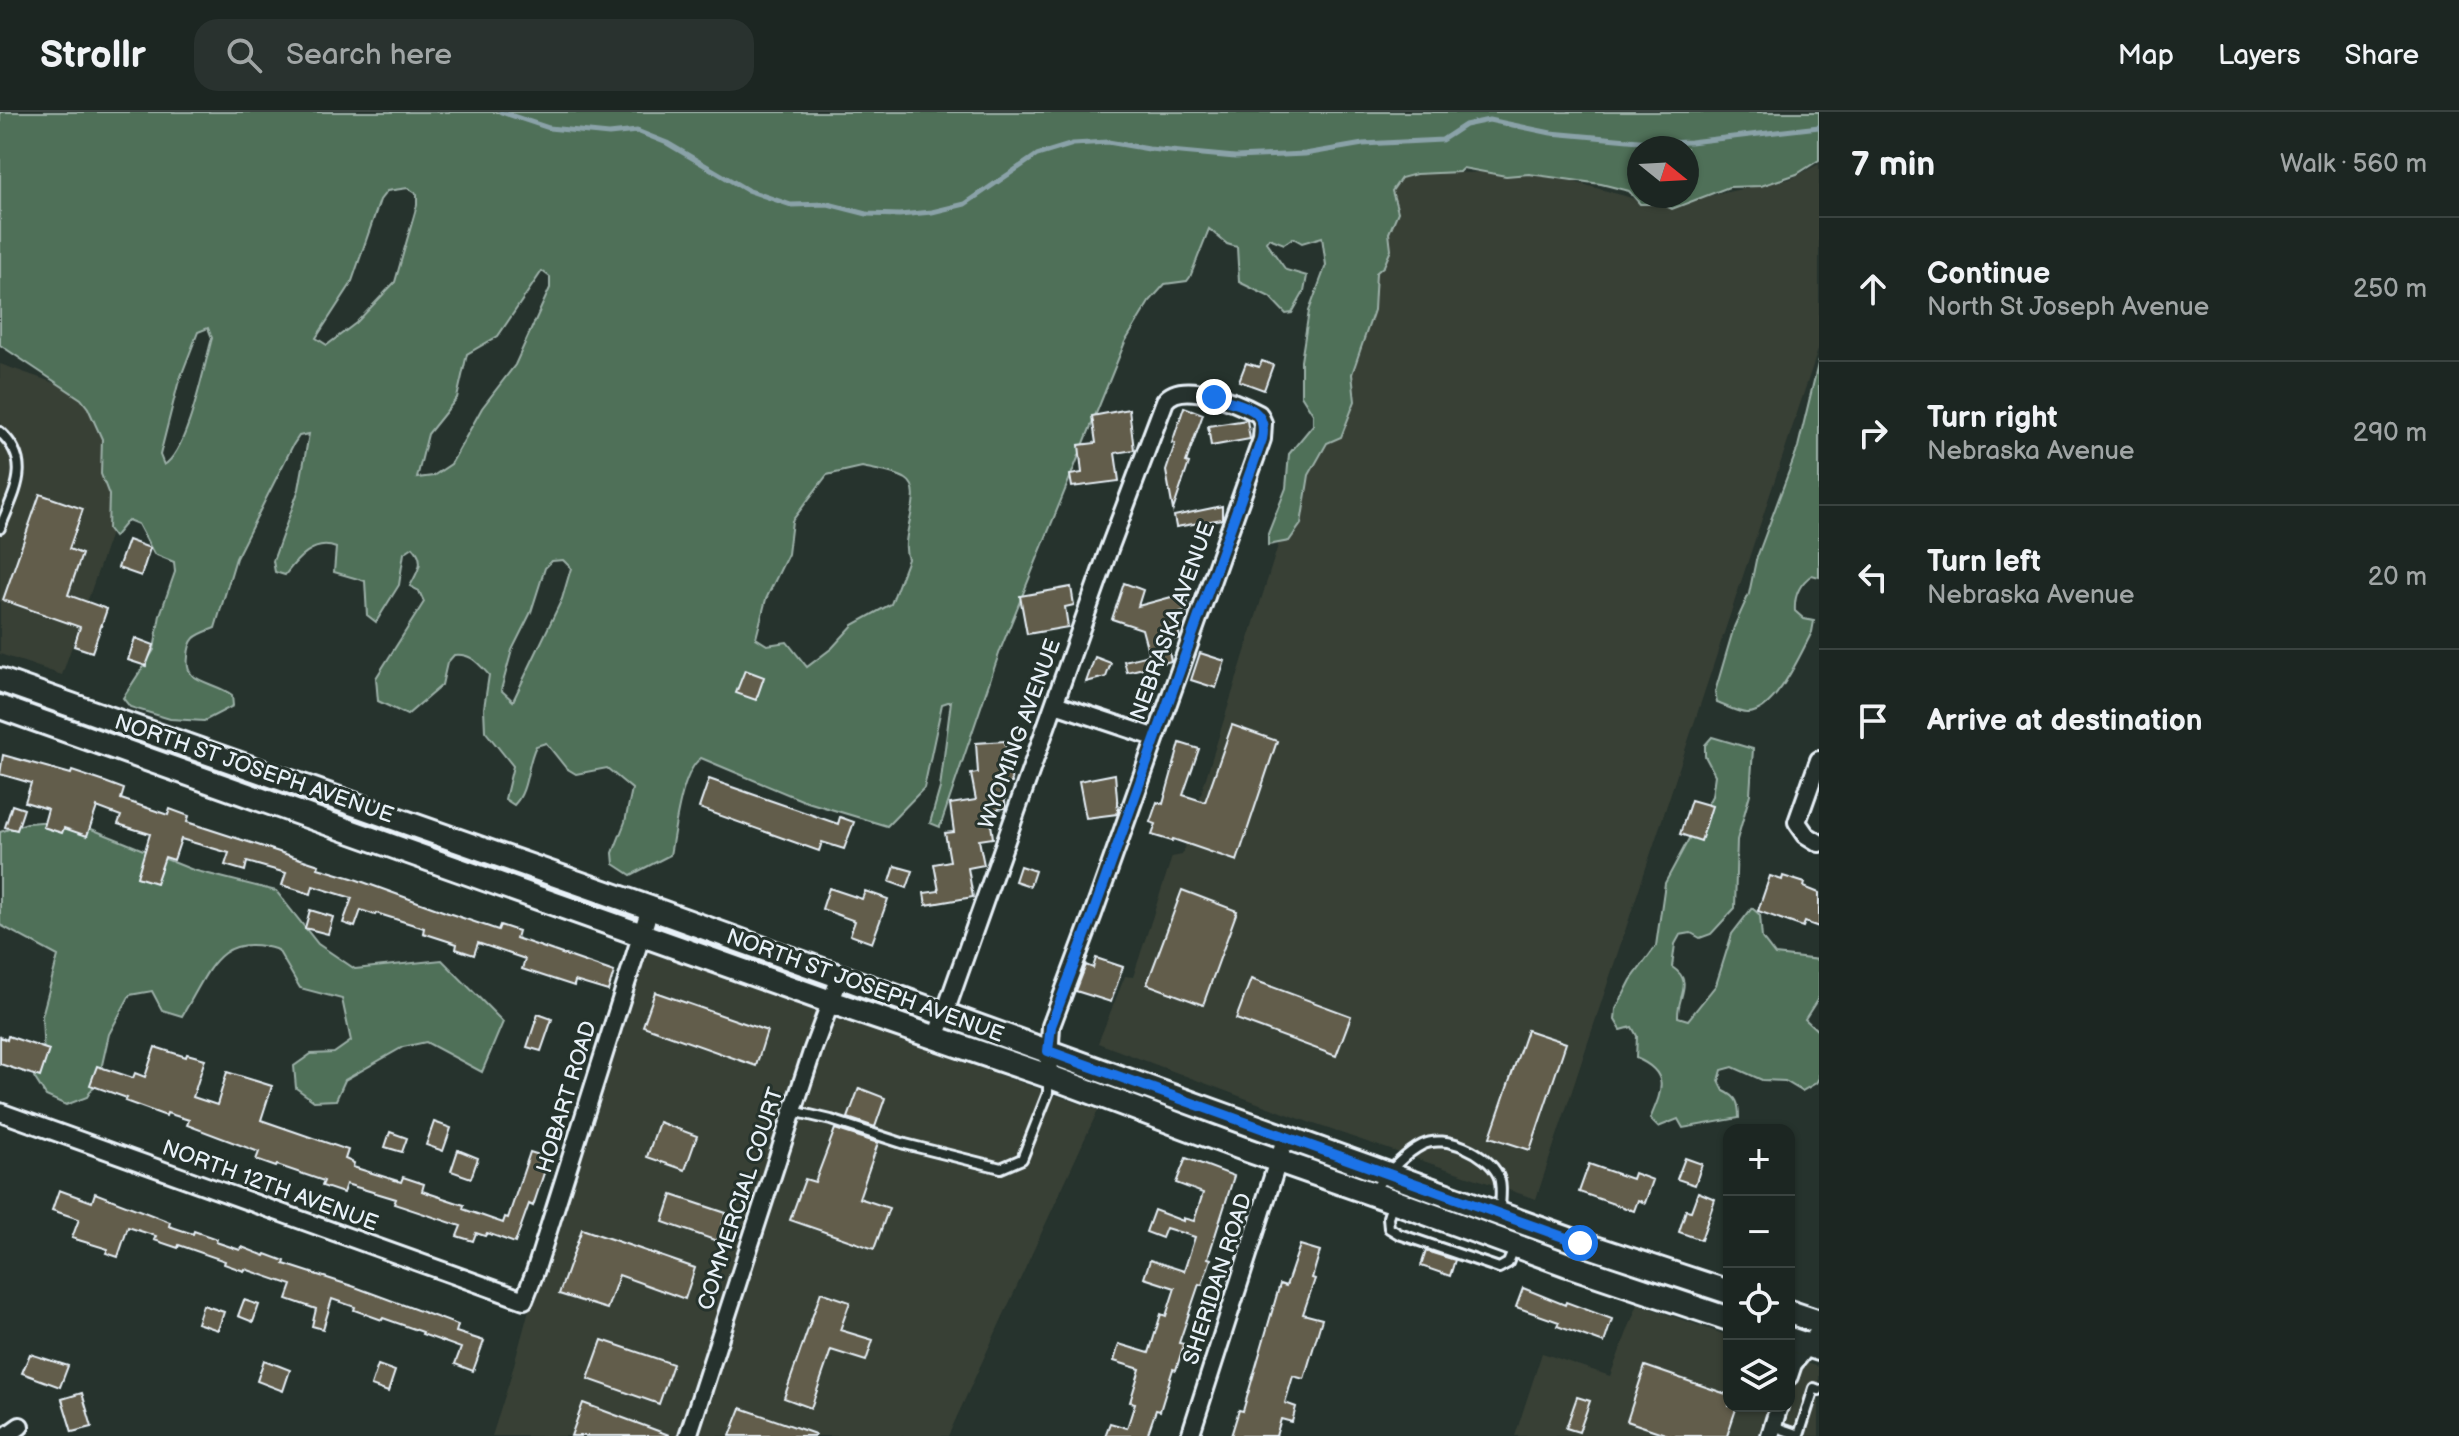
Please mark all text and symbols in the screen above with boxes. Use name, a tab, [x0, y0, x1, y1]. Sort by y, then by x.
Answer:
search box	[194, 19, 754, 91]
text: Strollr	[40, 33, 146, 78]
icon: search	[222, 33, 266, 77]
text: Search here	[286, 37, 452, 73]
text: Map	[2118, 39, 2174, 72]
text: Layers	[2218, 39, 2301, 72]
text: Share	[2345, 39, 2419, 72]
north arrow	[1627, 136, 1699, 208]
text: 7 min	[1851, 144, 1935, 185]
text: Walk · 560 m	[2280, 149, 2427, 180]
text: Continue	[1927, 256, 2050, 292]
icon: ahead	[1851, 267, 1895, 311]
text: 250 m	[2353, 274, 2427, 305]
text: North St Joseph Avenue	[1927, 292, 2209, 323]
route end	[1196, 379, 1232, 415]
text: Turn right	[1927, 400, 2058, 436]
icon: right	[1851, 411, 1895, 455]
text: 290 m	[2353, 418, 2427, 449]
text: Nebraska Avenue	[1927, 436, 2134, 467]
street label: NEBRASKA AVENUE	[1125, 518, 1221, 724]
text: Turn left	[1927, 544, 2041, 580]
icon: left	[1851, 555, 1895, 599]
text: 20 m	[2368, 562, 2427, 593]
text: Nebraska Avenue	[1927, 580, 2134, 611]
street label: WYOMING AVENUE	[973, 635, 1067, 833]
icon: arrive	[1851, 699, 1895, 743]
text: Arrive at destination	[1927, 703, 2203, 739]
street label: NORTH ST JOSEPH AVENUE	[111, 708, 397, 830]
street label: NORTH ST JOSEPH AVENUE	[723, 923, 1007, 1049]
street label: HOBART ROAD	[531, 1018, 603, 1176]
street label: COMMERCIAL COURT	[692, 1084, 790, 1314]
map controls	[1723, 1124, 1795, 1412]
button: +	[1723, 1124, 1795, 1196]
street label: NORTH 12TH AVENUE	[158, 1134, 382, 1238]
street label: SHERIDAN ROAD	[1178, 1190, 1258, 1368]
button: −	[1723, 1196, 1795, 1268]
route start	[1562, 1225, 1598, 1261]
button: locate	[1723, 1268, 1795, 1340]
button: layers	[1723, 1340, 1795, 1412]

